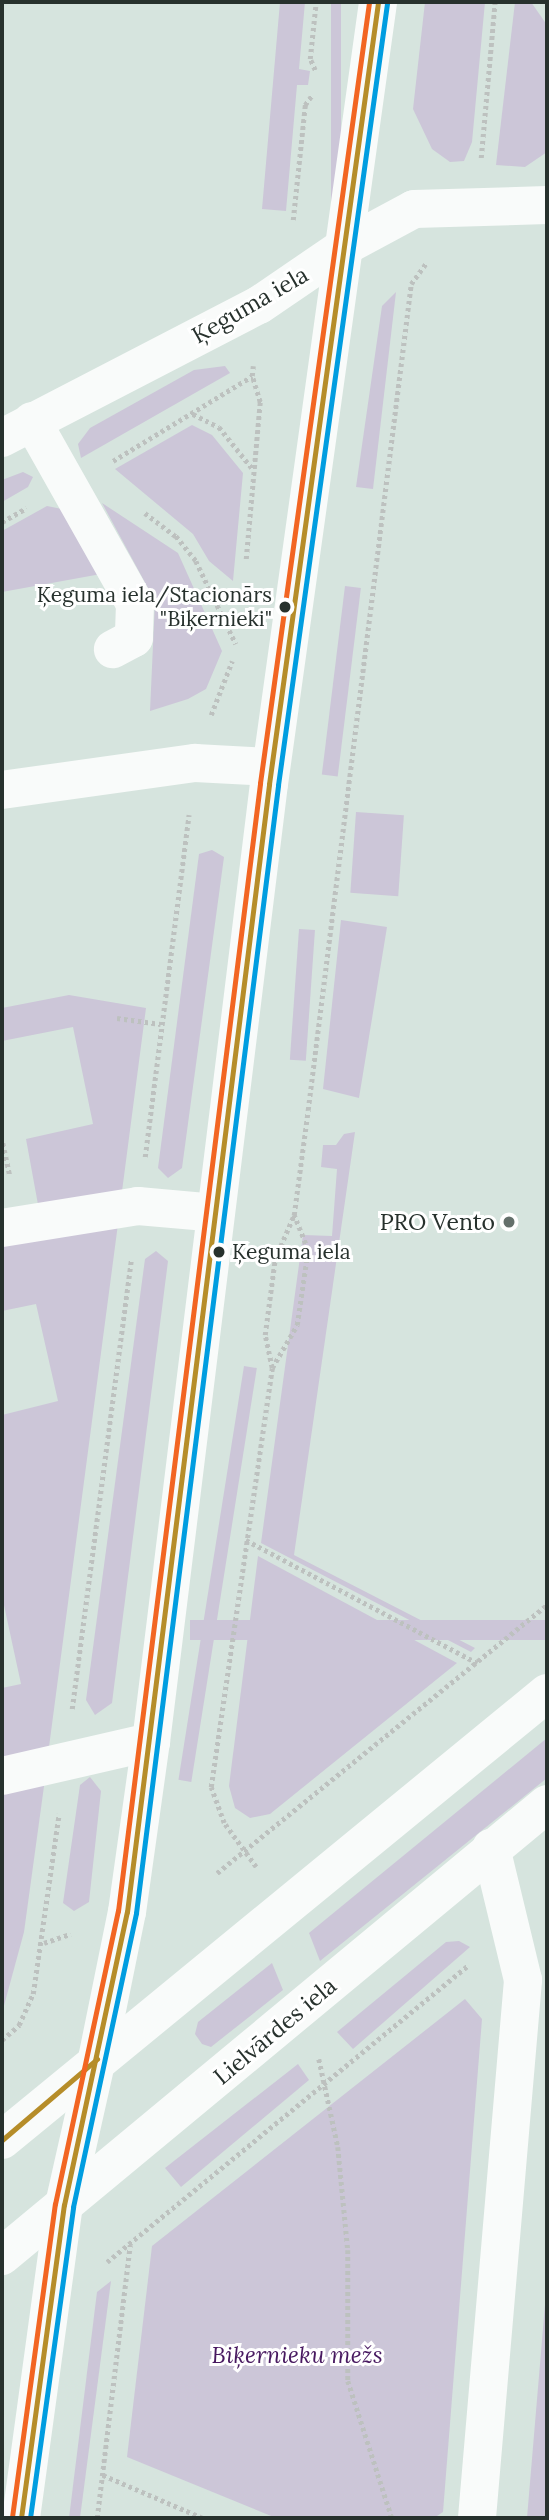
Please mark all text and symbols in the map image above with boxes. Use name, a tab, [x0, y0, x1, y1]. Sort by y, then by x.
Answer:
street label: Ķeguma iela	[187, 261, 313, 349]
place label: Ķeguma iela/Stacionārs "Biķernieki"	[37, 582, 272, 632]
marker: Ķeguma iela/Stacionārs "Biķernieki"	[278, 600, 292, 614]
place label: PRO Vento	[380, 1208, 495, 1236]
marker: PRO Vento	[501, 1214, 517, 1230]
place label: Ķeguma iela	[232, 1239, 351, 1265]
marker: Ķeguma iela	[212, 1245, 226, 1259]
street label: Lielvārdes iela	[208, 1972, 342, 2090]
park label: Biķernieku mežs	[211, 2341, 383, 2369]

